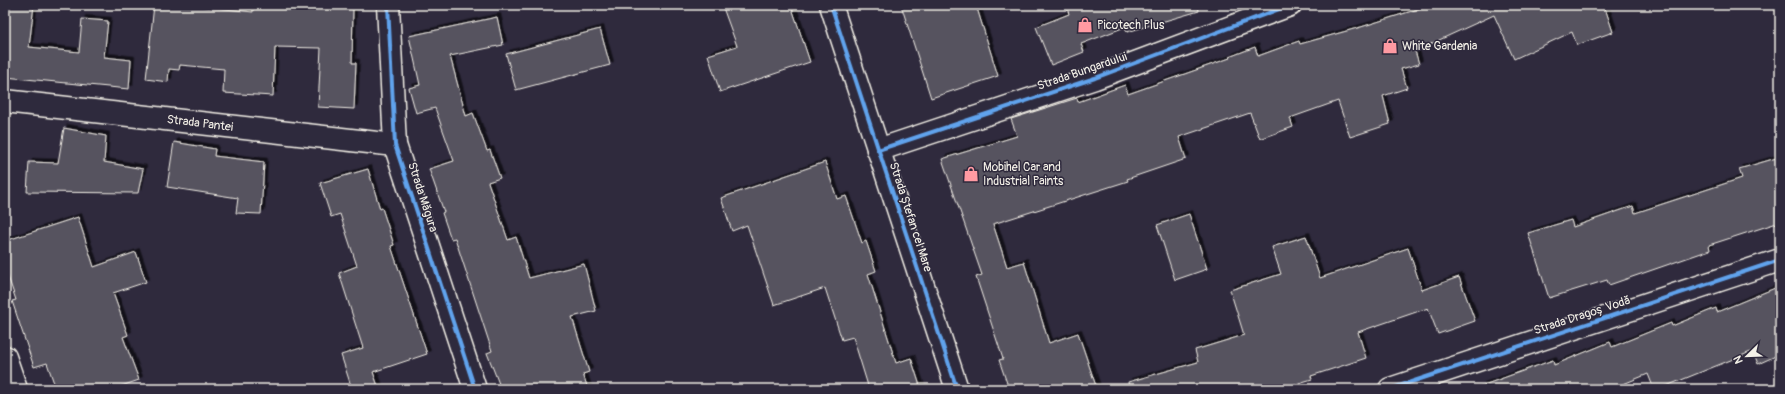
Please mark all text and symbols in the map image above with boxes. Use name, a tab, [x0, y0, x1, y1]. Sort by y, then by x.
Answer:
shop icon: Picotech Plus	[1076, 16, 1094, 34]
place label: Picotech Plus	[1097, 18, 1165, 33]
shop icon: White Gardenia	[1381, 37, 1399, 55]
place label: White Gardenia	[1402, 39, 1478, 54]
street label: Strada Bungardului	[1035, 49, 1129, 94]
street label: Strada Pantei	[166, 112, 234, 135]
street label: Strada Măgura	[404, 160, 441, 234]
street label: Strada Ștefan cel Mare	[886, 160, 935, 274]
place label: Mobihel Car and Industrial Paints	[983, 160, 1064, 189]
shop icon: Mobihel Car and Industrial Paints	[962, 165, 980, 183]
street label: Strada Dragoș Vodă	[1532, 293, 1633, 338]
north arrow	[1727, 336, 1767, 376]
text: N	[1731, 353, 1746, 366]

